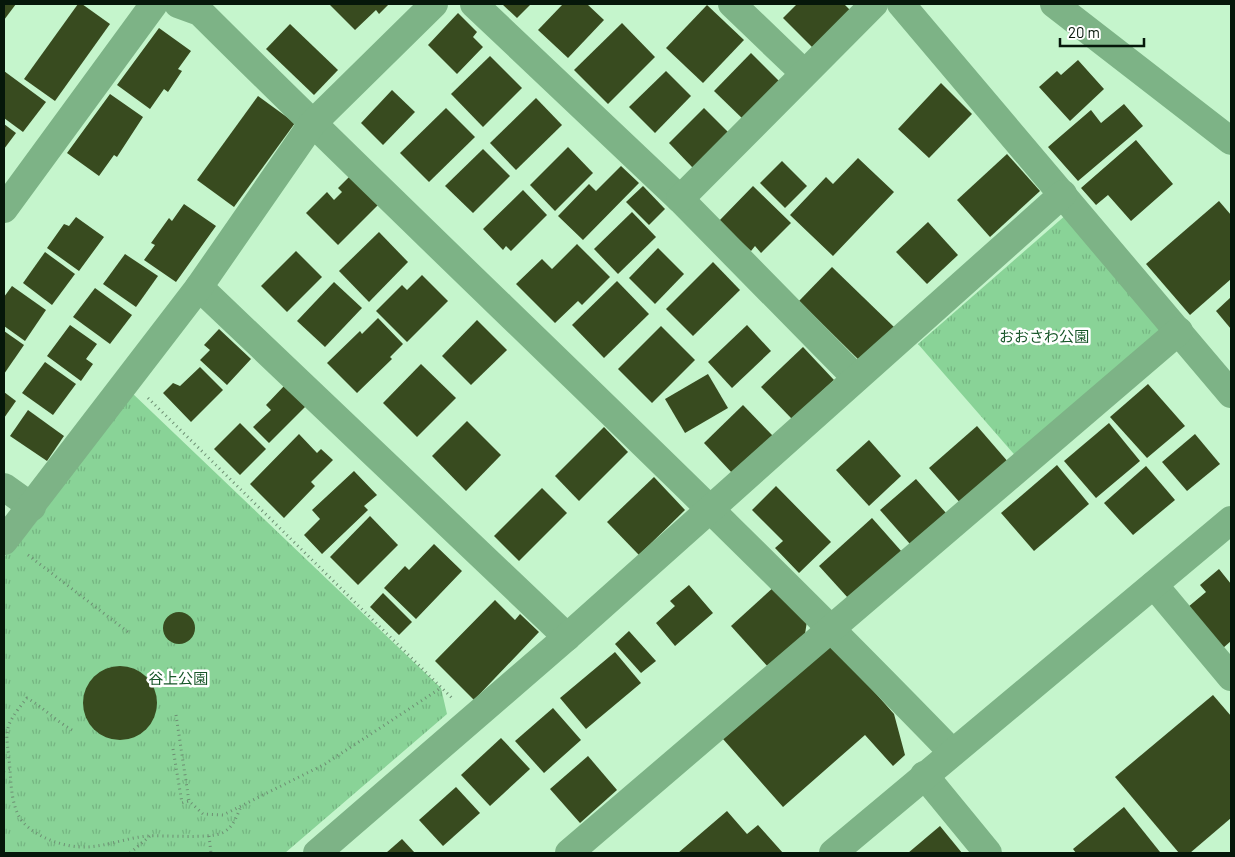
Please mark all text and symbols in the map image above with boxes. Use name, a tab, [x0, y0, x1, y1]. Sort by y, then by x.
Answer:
scale bar	[1060, 15, 1144, 47]
text: 20 m	[1068, 23, 1100, 41]
park label: おおさわ公園	[999, 327, 1089, 345]
park label: 谷上公園	[148, 669, 208, 687]

